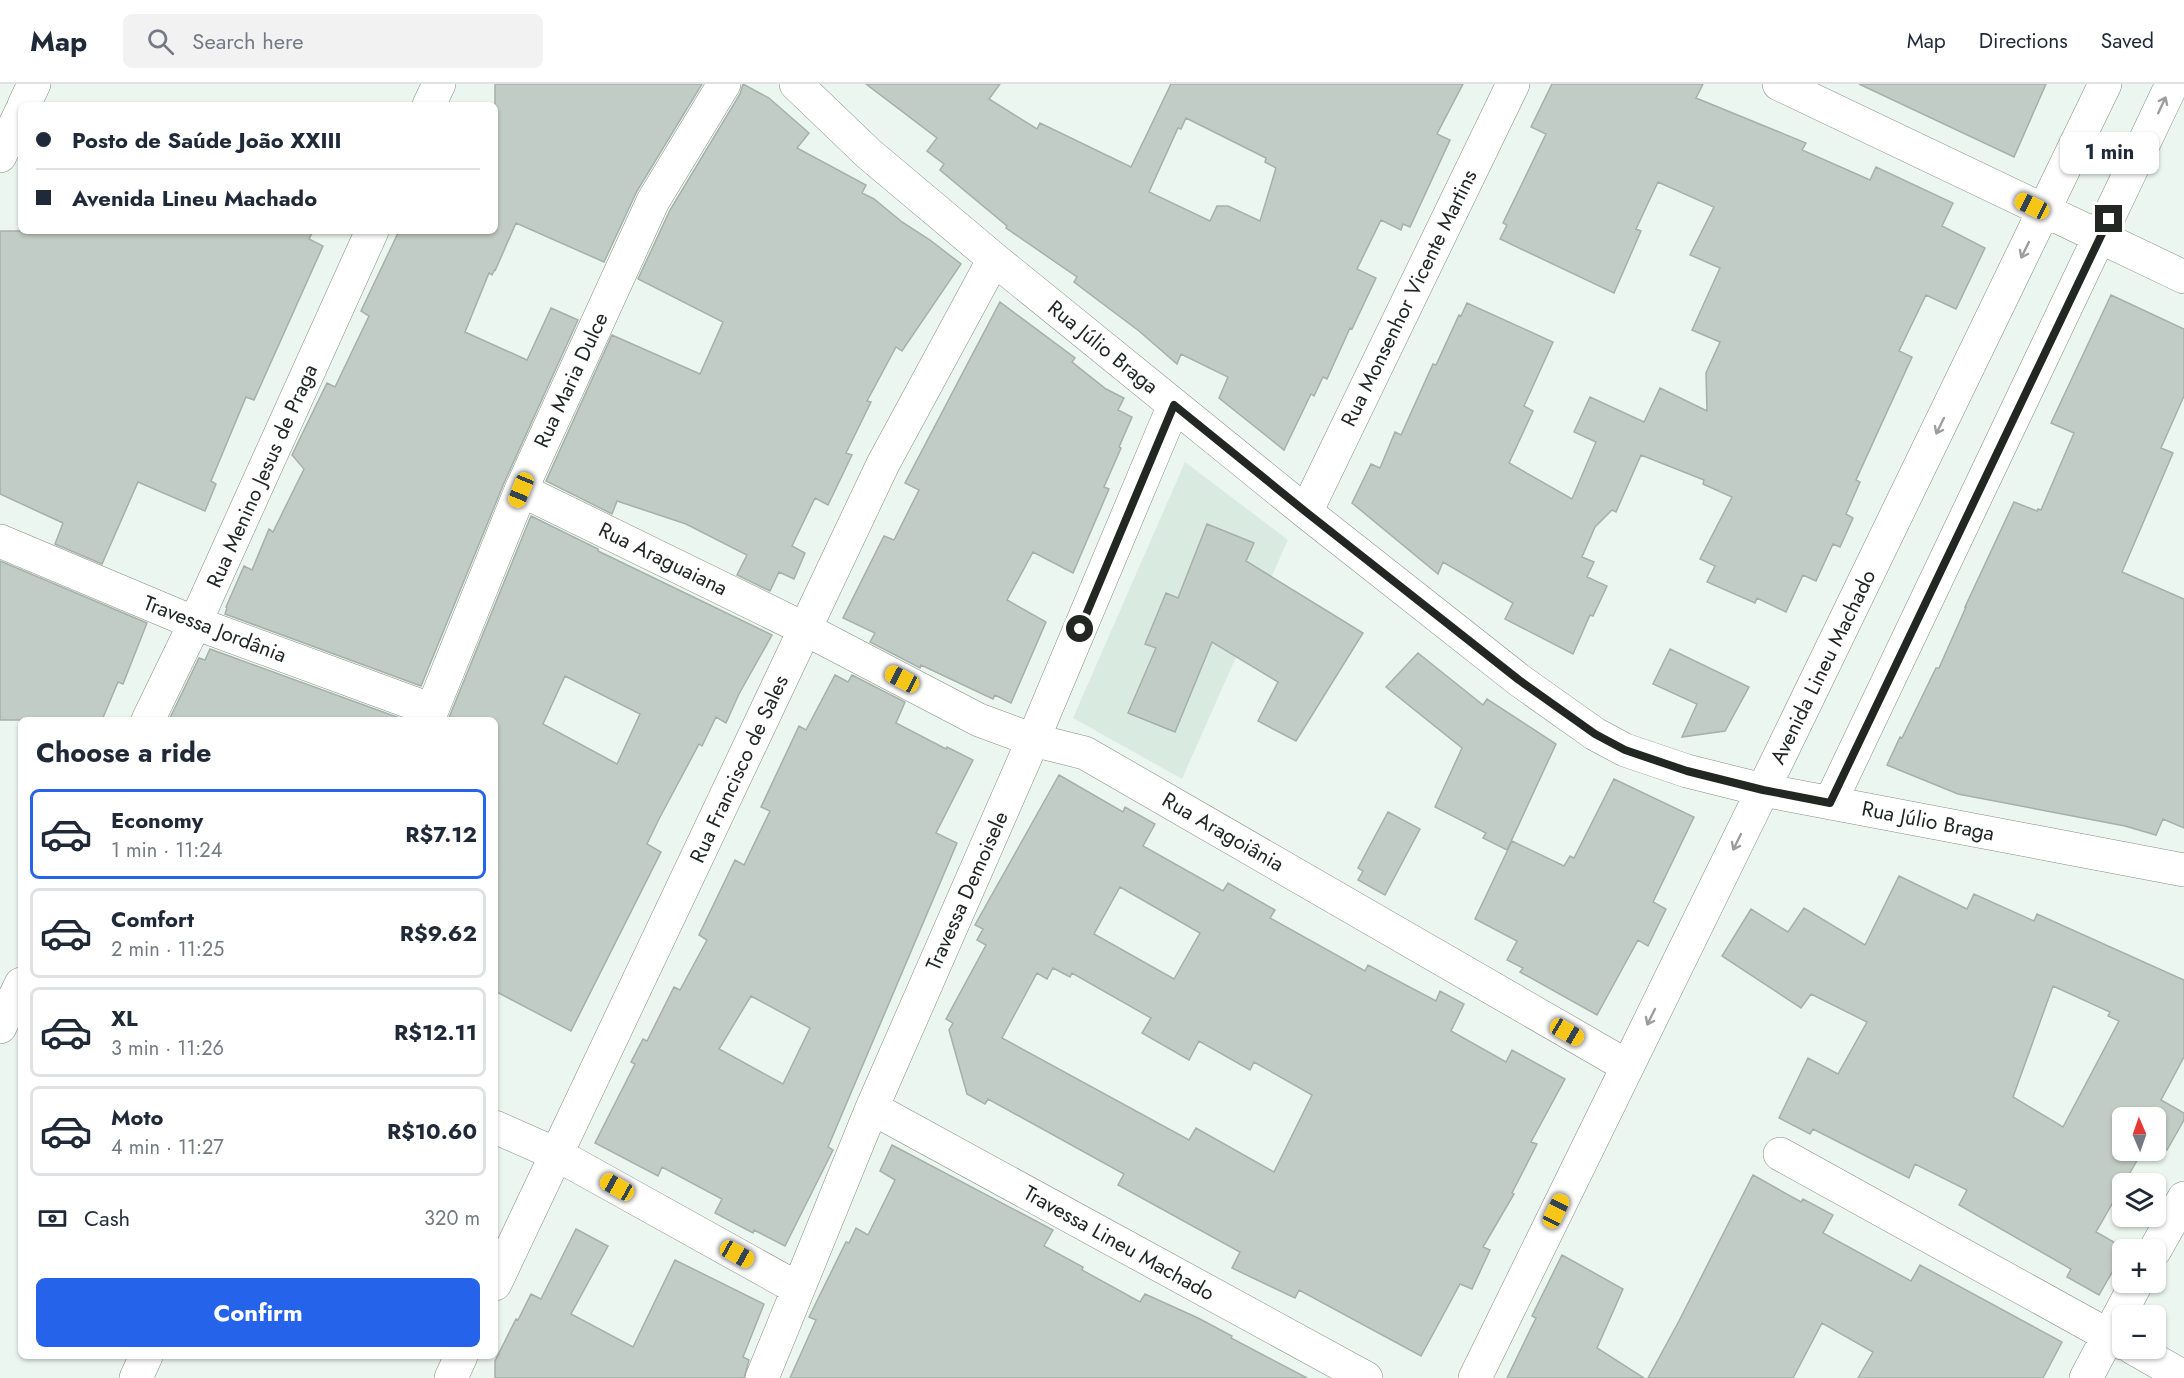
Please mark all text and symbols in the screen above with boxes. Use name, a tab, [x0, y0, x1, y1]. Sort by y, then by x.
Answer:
search box	[123, 14, 543, 68]
text: Map	[30, 21, 87, 62]
icon: search	[144, 25, 177, 58]
text: Search here	[192, 25, 304, 57]
text: Map	[1907, 26, 1946, 56]
text: Directions	[1979, 26, 2068, 56]
text: Saved	[2101, 26, 2154, 56]
one-way arrow	[2157, 97, 2168, 115]
text: Posto de Saúde João XXIII	[72, 124, 342, 156]
callout: 1 min	[2060, 132, 2158, 174]
text: 1 min	[2085, 138, 2134, 167]
street label: Rua Monsenhor Vicente Martins	[1334, 164, 1484, 432]
text: Avenida Lineu Machado	[72, 182, 317, 214]
car	[2012, 190, 2052, 222]
route end	[2095, 205, 2122, 232]
one-way arrow	[2018, 241, 2030, 259]
street label: Rua Júlio Braga	[1041, 293, 1165, 401]
street label: Rua Maria Dulce	[526, 307, 616, 453]
street label: Rua Menino Jesus de Praga	[199, 359, 325, 593]
one-way arrow	[1933, 416, 1945, 434]
car	[506, 470, 536, 510]
street label: Rua Araguaiana	[593, 515, 733, 603]
street label: Avenida Lineu Machado	[1763, 565, 1883, 769]
street label: Travessa Jordânia	[139, 588, 291, 670]
route start	[1066, 615, 1093, 642]
car	[882, 663, 922, 695]
street label: Rua Francisco de Sales	[682, 670, 796, 868]
text: Choose a ride	[36, 733, 211, 772]
street label: Rua Aragoiânia	[1157, 785, 1289, 879]
street label: Rua Júlio Braga	[1859, 793, 1997, 849]
text: Economy	[111, 804, 203, 836]
street label: Travessa Demoisele	[918, 806, 1016, 976]
icon: car	[39, 807, 93, 861]
text: R$7.12	[405, 818, 477, 850]
one-way arrow	[1730, 833, 1742, 851]
text: 1 min · 11:24	[111, 836, 222, 865]
text: Comfort	[111, 903, 194, 935]
icon: car	[39, 906, 93, 960]
text: R$9.62	[400, 917, 477, 949]
text: 2 min · 11:25	[111, 935, 224, 964]
text: XL	[111, 1002, 138, 1034]
icon: car	[39, 1005, 93, 1059]
one-way arrow	[1644, 1008, 1656, 1026]
car	[1547, 1015, 1587, 1049]
text: R$12.11	[394, 1016, 477, 1048]
text: 3 min · 11:26	[111, 1034, 224, 1063]
text: Moto	[111, 1101, 164, 1133]
icon: car	[39, 1104, 93, 1158]
north arrow	[2112, 1107, 2166, 1161]
map controls	[2112, 1107, 2166, 1359]
text: R$10.60	[387, 1115, 477, 1147]
text: 4 min · 11:27	[111, 1133, 224, 1162]
car	[597, 1170, 637, 1204]
button: layers	[2112, 1173, 2166, 1227]
street label: Travessa Lineu Machado	[1018, 1178, 1220, 1308]
car	[1540, 1191, 1572, 1231]
icon: cash	[36, 1202, 69, 1235]
text: Cash	[84, 1202, 130, 1234]
text: 320 m	[424, 1204, 480, 1233]
car	[717, 1237, 757, 1271]
button: +	[2112, 1239, 2166, 1293]
button: Confirm	[36, 1278, 480, 1347]
button: −	[2112, 1305, 2166, 1359]

